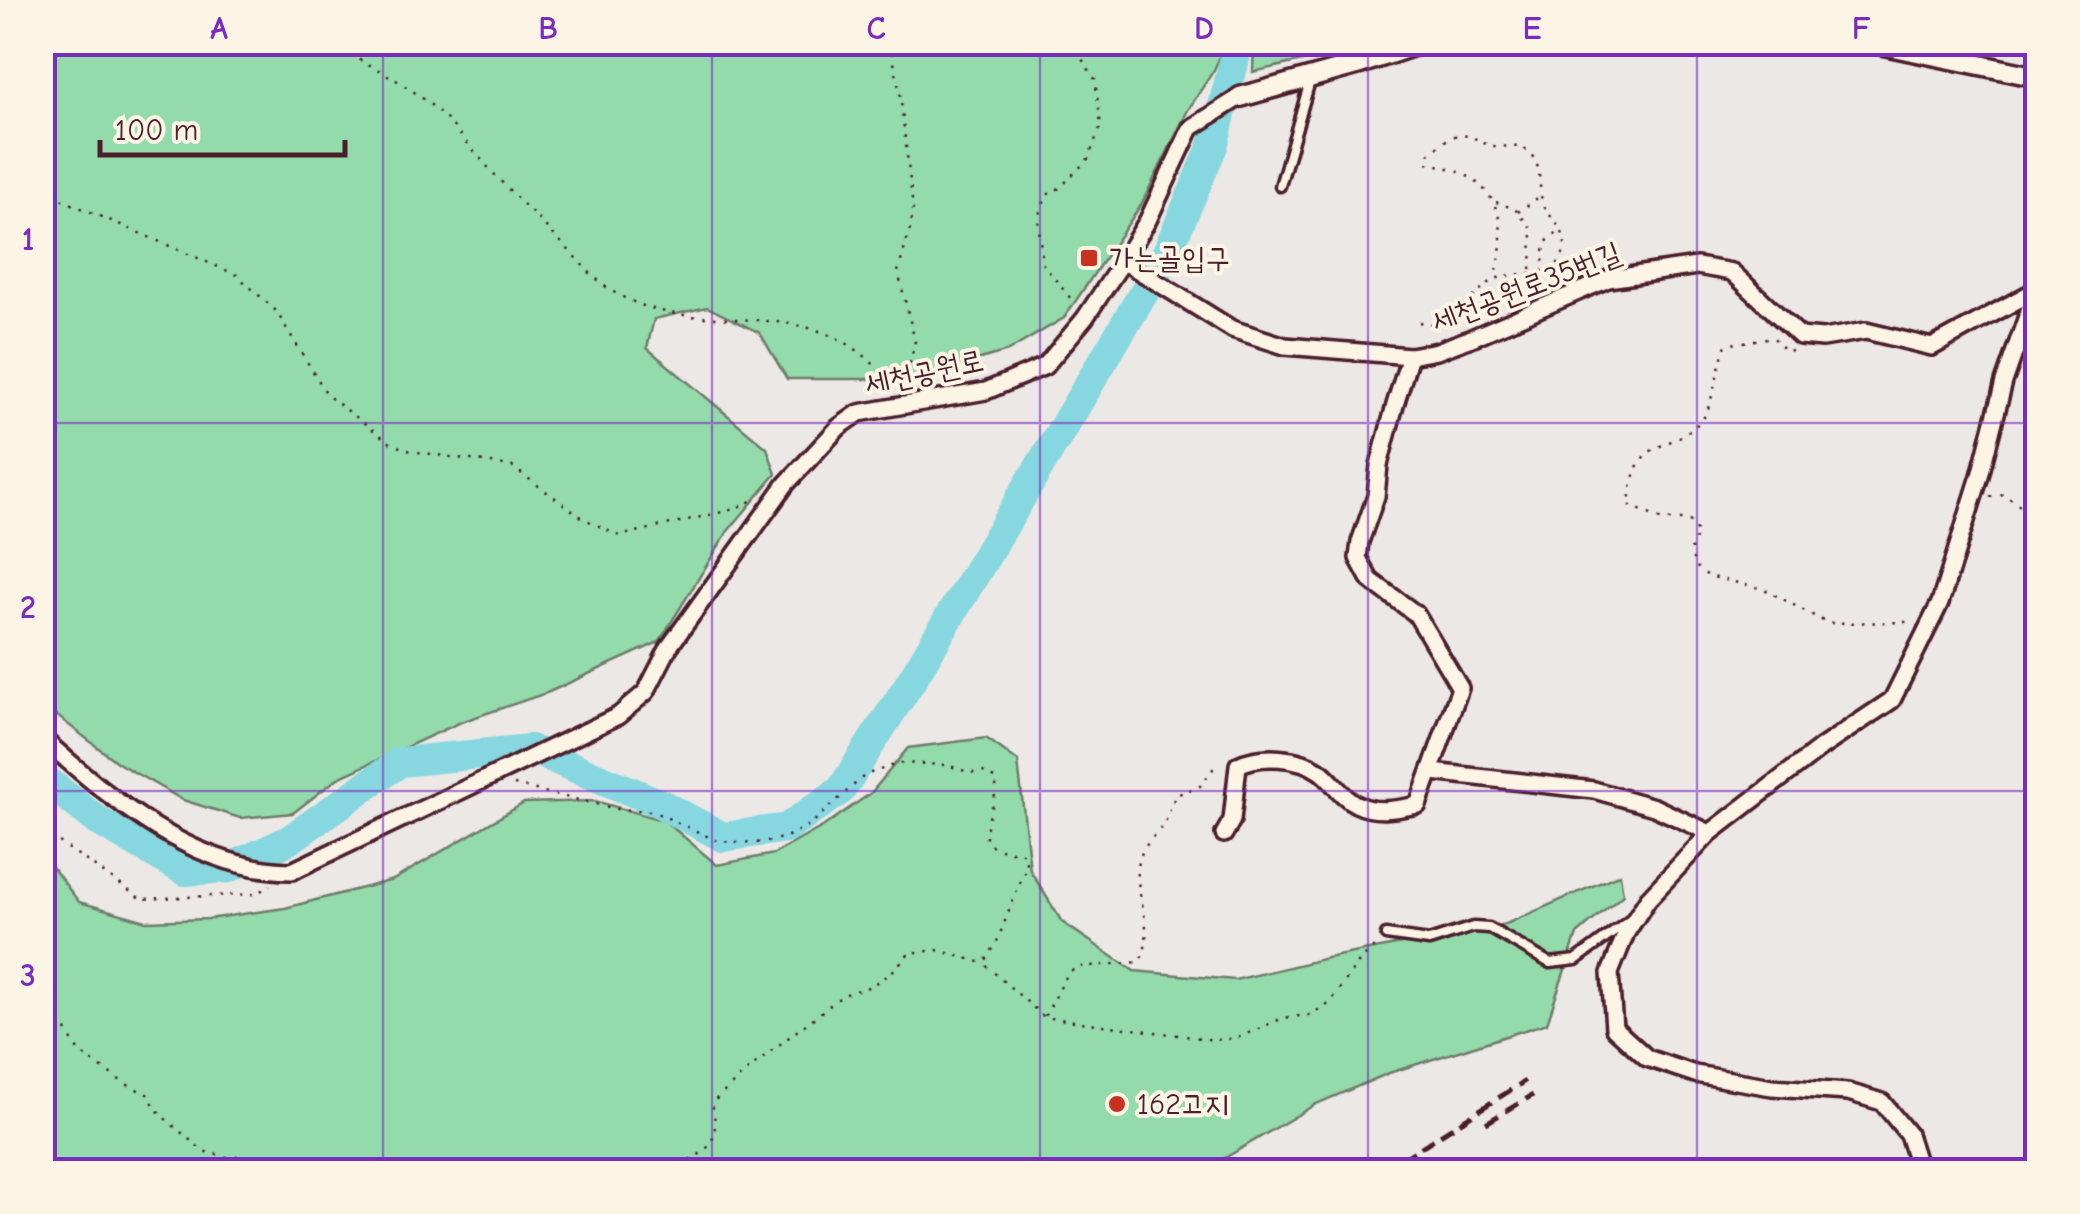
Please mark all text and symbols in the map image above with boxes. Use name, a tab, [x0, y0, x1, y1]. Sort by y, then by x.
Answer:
text: A	[210, 10, 228, 47]
text: B	[538, 10, 558, 47]
text: C	[866, 10, 886, 47]
text: D	[1194, 10, 1214, 47]
text: E	[1523, 10, 1542, 47]
text: F	[1852, 10, 1871, 47]
scale bar	[100, 95, 345, 157]
text: 100 m	[115, 113, 198, 148]
text: 1	[22, 221, 34, 258]
street label: 세천공원로35번길	[1426, 235, 1626, 340]
place label: 가는골입구	[1109, 241, 1230, 276]
marker: 가는골입구	[1078, 247, 1100, 269]
street label: 세천공원로	[861, 343, 987, 402]
text: 2	[20, 589, 36, 626]
text: 3	[20, 957, 36, 994]
place label: 162고지	[1137, 1087, 1229, 1122]
marker: 162고지	[1106, 1093, 1128, 1115]

